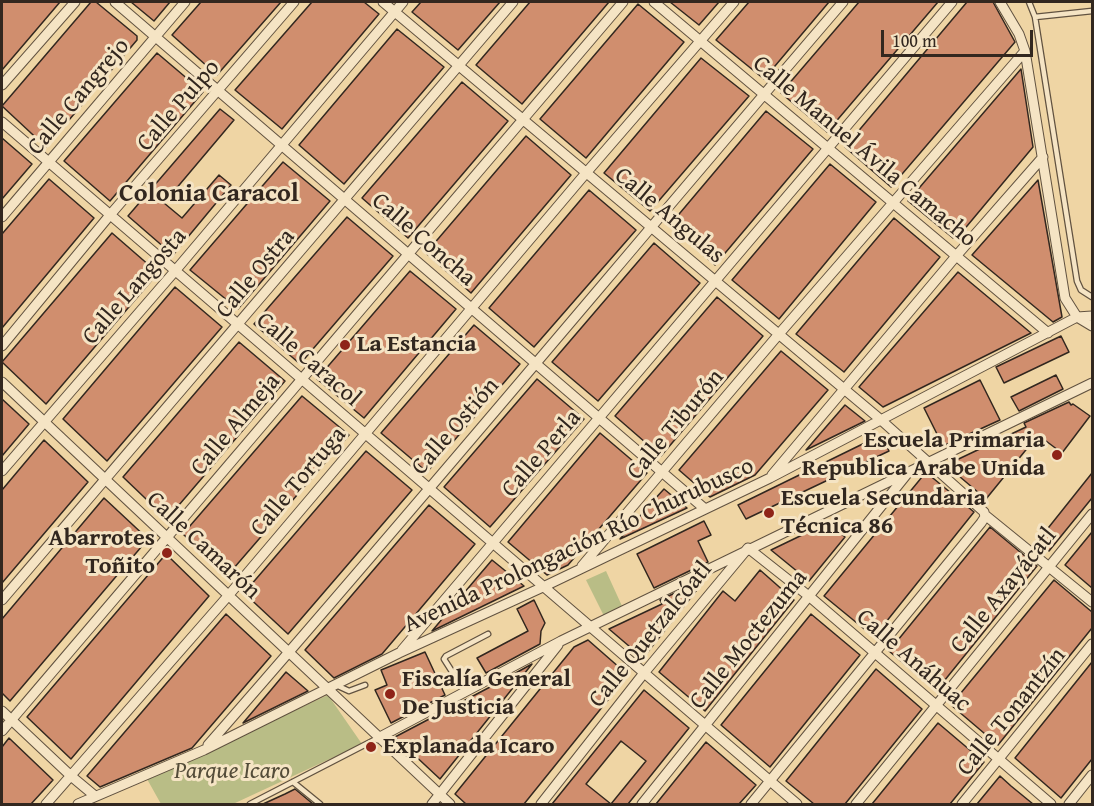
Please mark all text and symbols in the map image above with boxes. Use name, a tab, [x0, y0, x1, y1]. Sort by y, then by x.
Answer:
scale bar	[884, 18, 1036, 56]
text: 100 m	[892, 27, 937, 54]
street label: Calle Cangrejo	[22, 33, 136, 161]
street label: Calle Manuel Ávila Camacho	[746, 50, 982, 254]
street label: Calle Pulpo	[131, 54, 227, 158]
street label: Calle Angulas	[608, 162, 730, 270]
district label: Colonia Caracol	[119, 178, 299, 210]
street label: Calle Concha	[365, 187, 481, 293]
street label: Calle Langosta	[77, 223, 193, 351]
street label: Calle Ostra	[210, 223, 302, 325]
street label: Calle Caracol	[250, 307, 366, 413]
place label: La Estancia	[357, 331, 477, 359]
marker: La Estancia	[338, 338, 352, 352]
street label: Calle Tiburón	[621, 364, 731, 486]
street label: Calle Almeja	[185, 368, 287, 482]
street label: Calle Ostión	[406, 372, 506, 482]
street label: Calle Perla	[496, 404, 588, 504]
street label: Calle Tortuga	[245, 421, 353, 543]
place label: Escuela Primaria Republica Arabe Unida	[802, 427, 1045, 483]
marker: Escuela Primaria Republica Arabe Unida	[1050, 448, 1064, 462]
street label: Avenida Prolongación Río Churubusco	[399, 452, 759, 640]
place label: Escuela Secundaria Técnica 86	[781, 485, 986, 541]
street label: Calle Camarón	[140, 486, 266, 606]
marker: Escuela Secundaria Técnica 86	[762, 506, 776, 520]
street label: Calle Axayácatl	[945, 522, 1063, 660]
place label: Abarrotes Toñito	[49, 525, 155, 581]
marker: Abarrotes Toñito	[160, 546, 174, 560]
street label: Calle Quetzalcóatl	[583, 556, 719, 714]
street label: Calle Moctezuma	[684, 564, 814, 716]
street label: Calle Anáhuac	[850, 603, 976, 719]
street label: Calle Tonantzín	[952, 642, 1072, 782]
place label: Fiscalía General De Justicia	[402, 666, 571, 722]
marker: Fiscalía General De Justicia	[383, 687, 397, 701]
place label: Explanada Icaro	[383, 733, 555, 761]
marker: Explanada Icaro	[364, 740, 378, 754]
park label: Parque Icaro	[174, 758, 290, 786]

